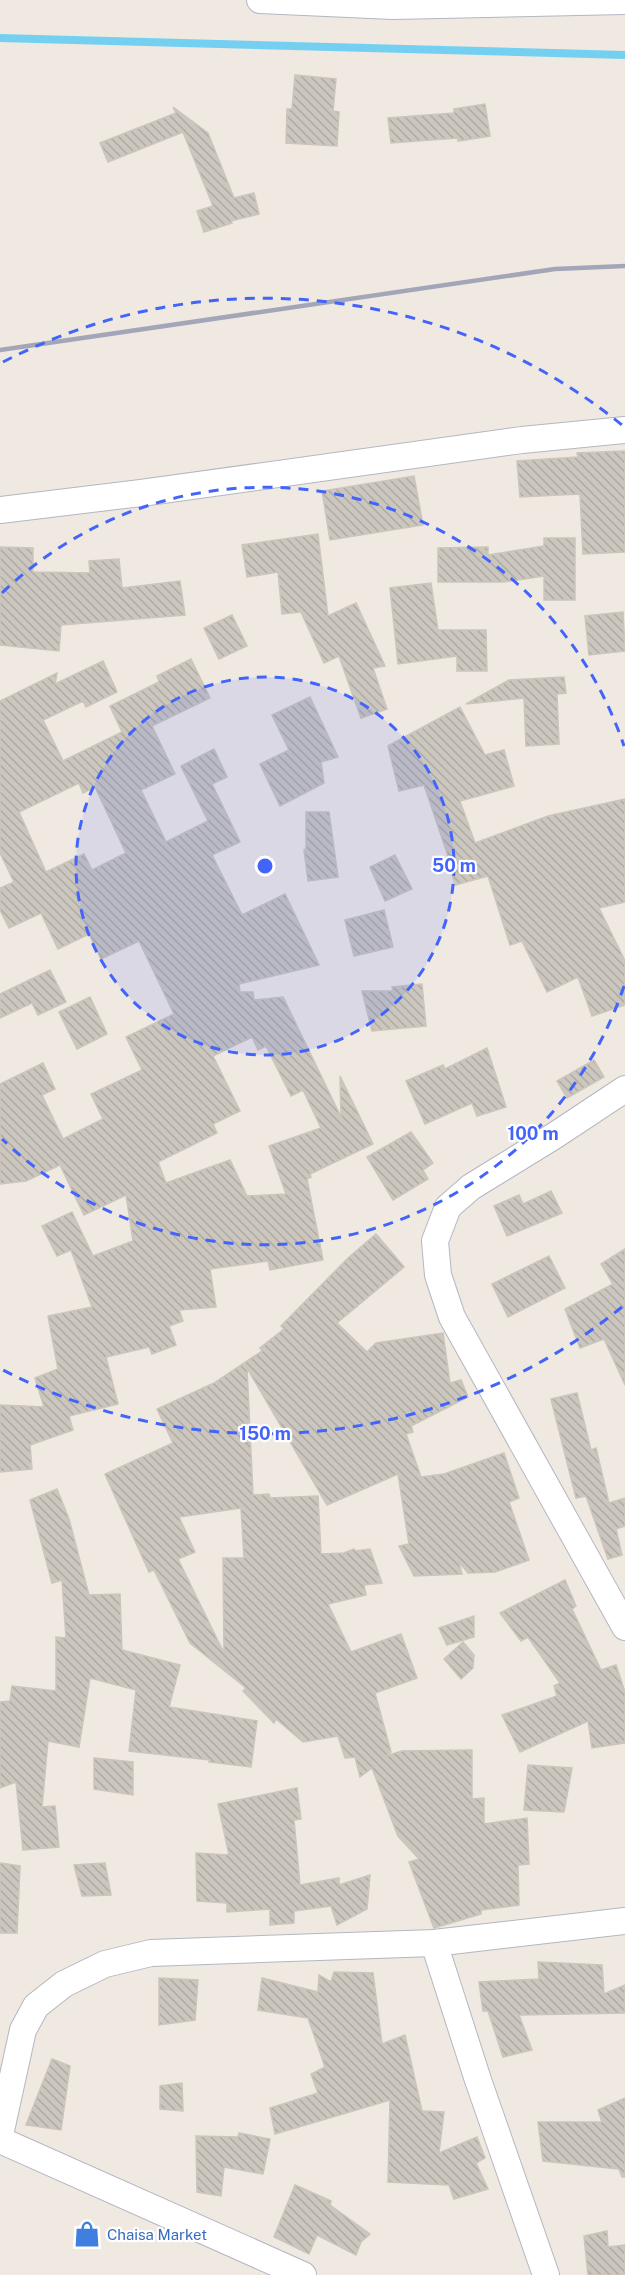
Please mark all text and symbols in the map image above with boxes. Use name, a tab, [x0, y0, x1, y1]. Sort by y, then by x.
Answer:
text: 50 m	[432, 855, 476, 876]
centre of rings	[255, 856, 275, 876]
text: 100 m	[507, 1123, 559, 1144]
text: 150 m	[239, 1423, 291, 1444]
shop icon: Chaisa Market	[72, 2219, 102, 2249]
place label: Chaisa Market	[107, 2226, 207, 2243]

